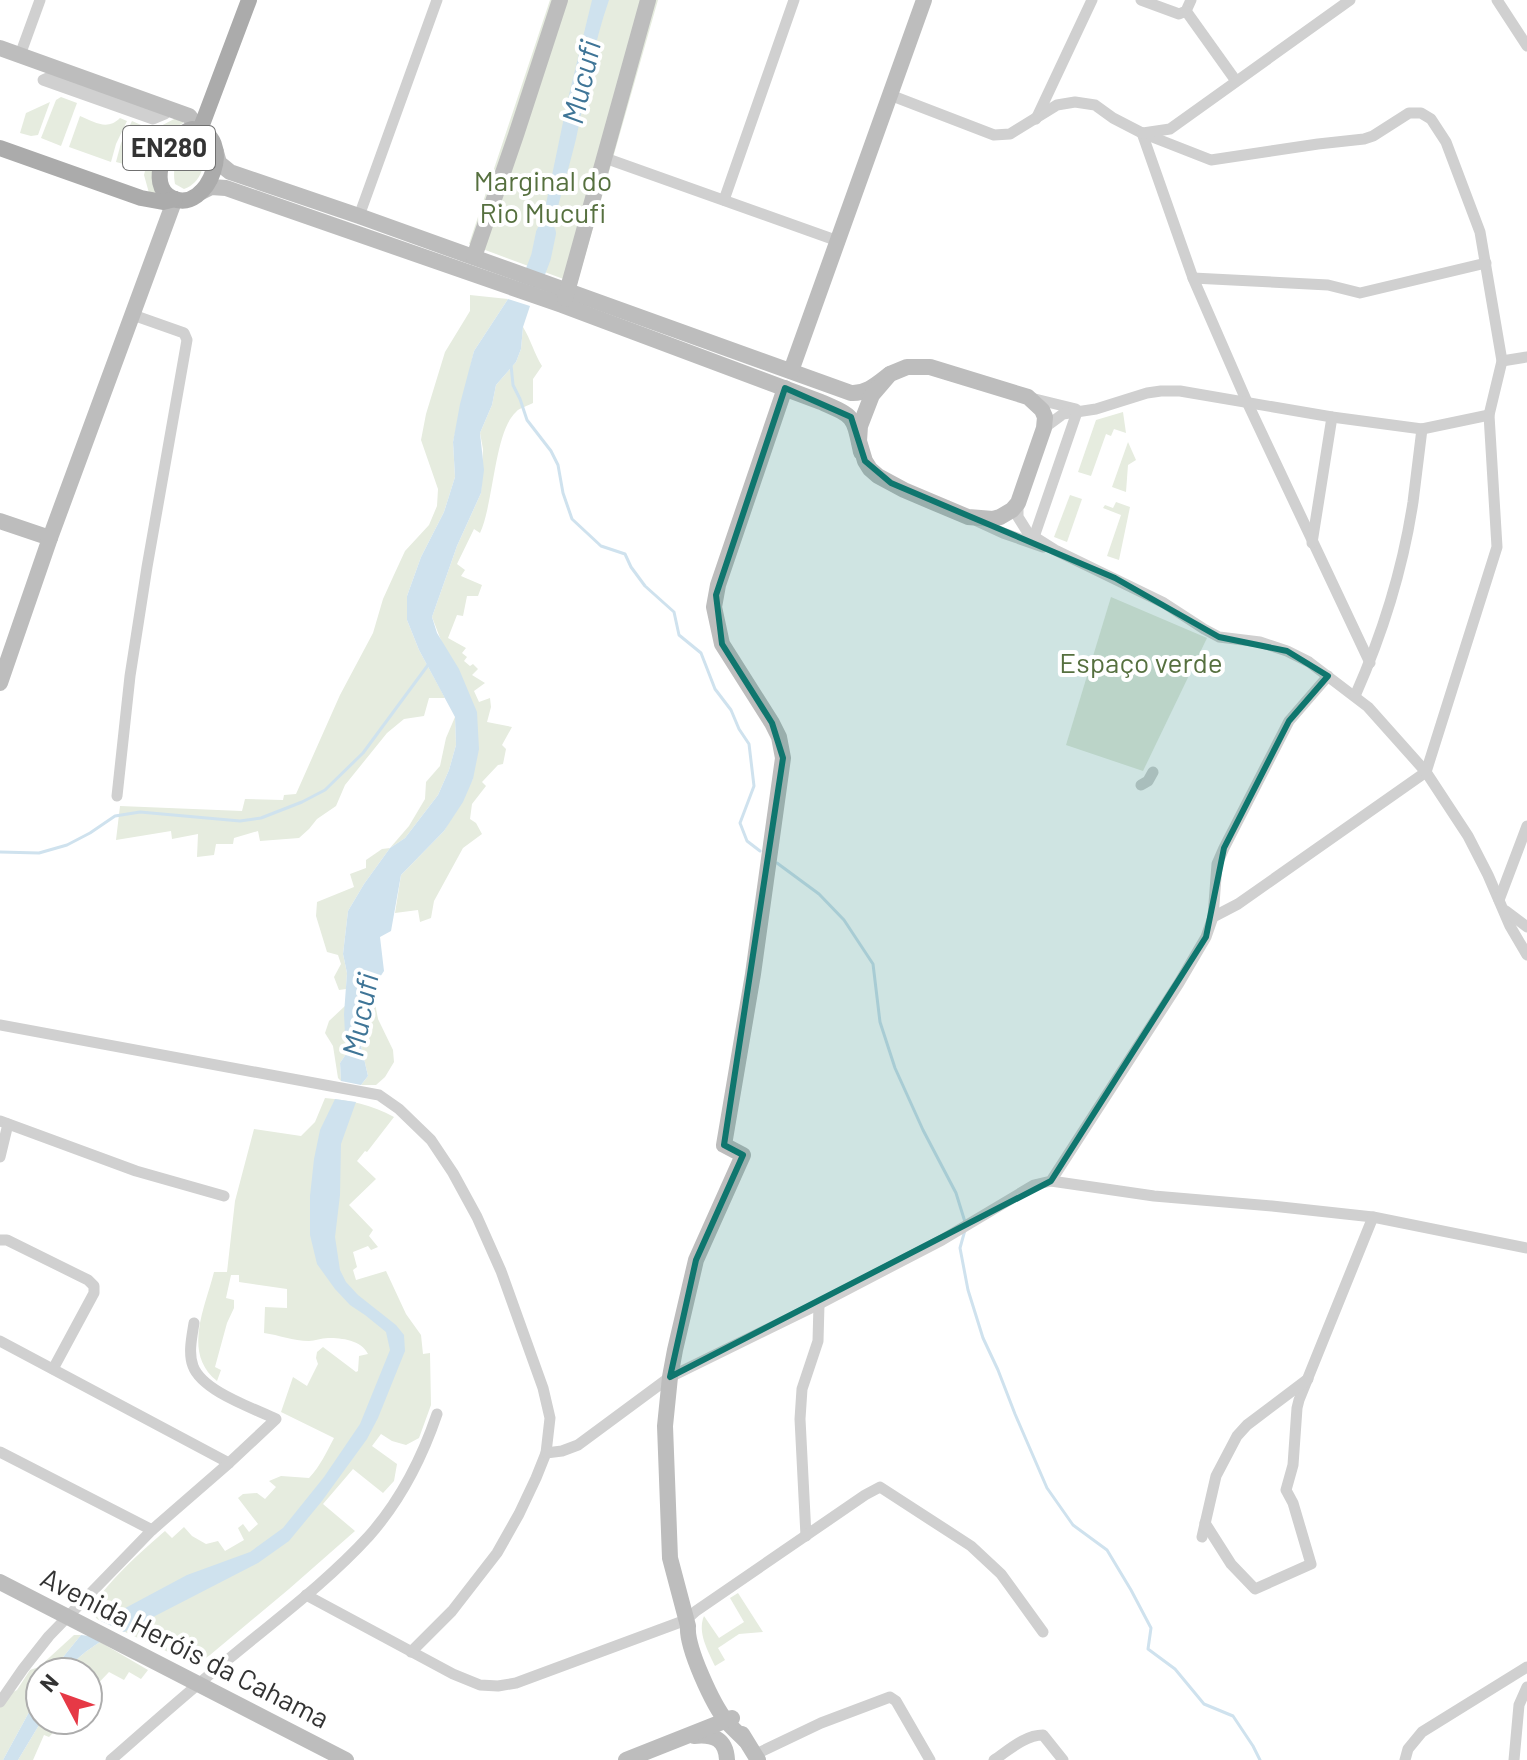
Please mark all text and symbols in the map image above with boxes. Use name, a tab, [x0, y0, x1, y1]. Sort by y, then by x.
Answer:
water label: Mucufi	[553, 36, 607, 127]
road number: EN280	[123, 126, 215, 170]
park label: Marginal do Rio Mucufi	[474, 163, 612, 229]
park label: Espaço verde	[1059, 645, 1223, 679]
water label: Mucufi	[333, 969, 385, 1060]
street label: Avenida Heróis da Cahama	[36, 1560, 335, 1735]
north arrow	[24, 1656, 104, 1736]
text: N	[34, 1668, 63, 1696]

